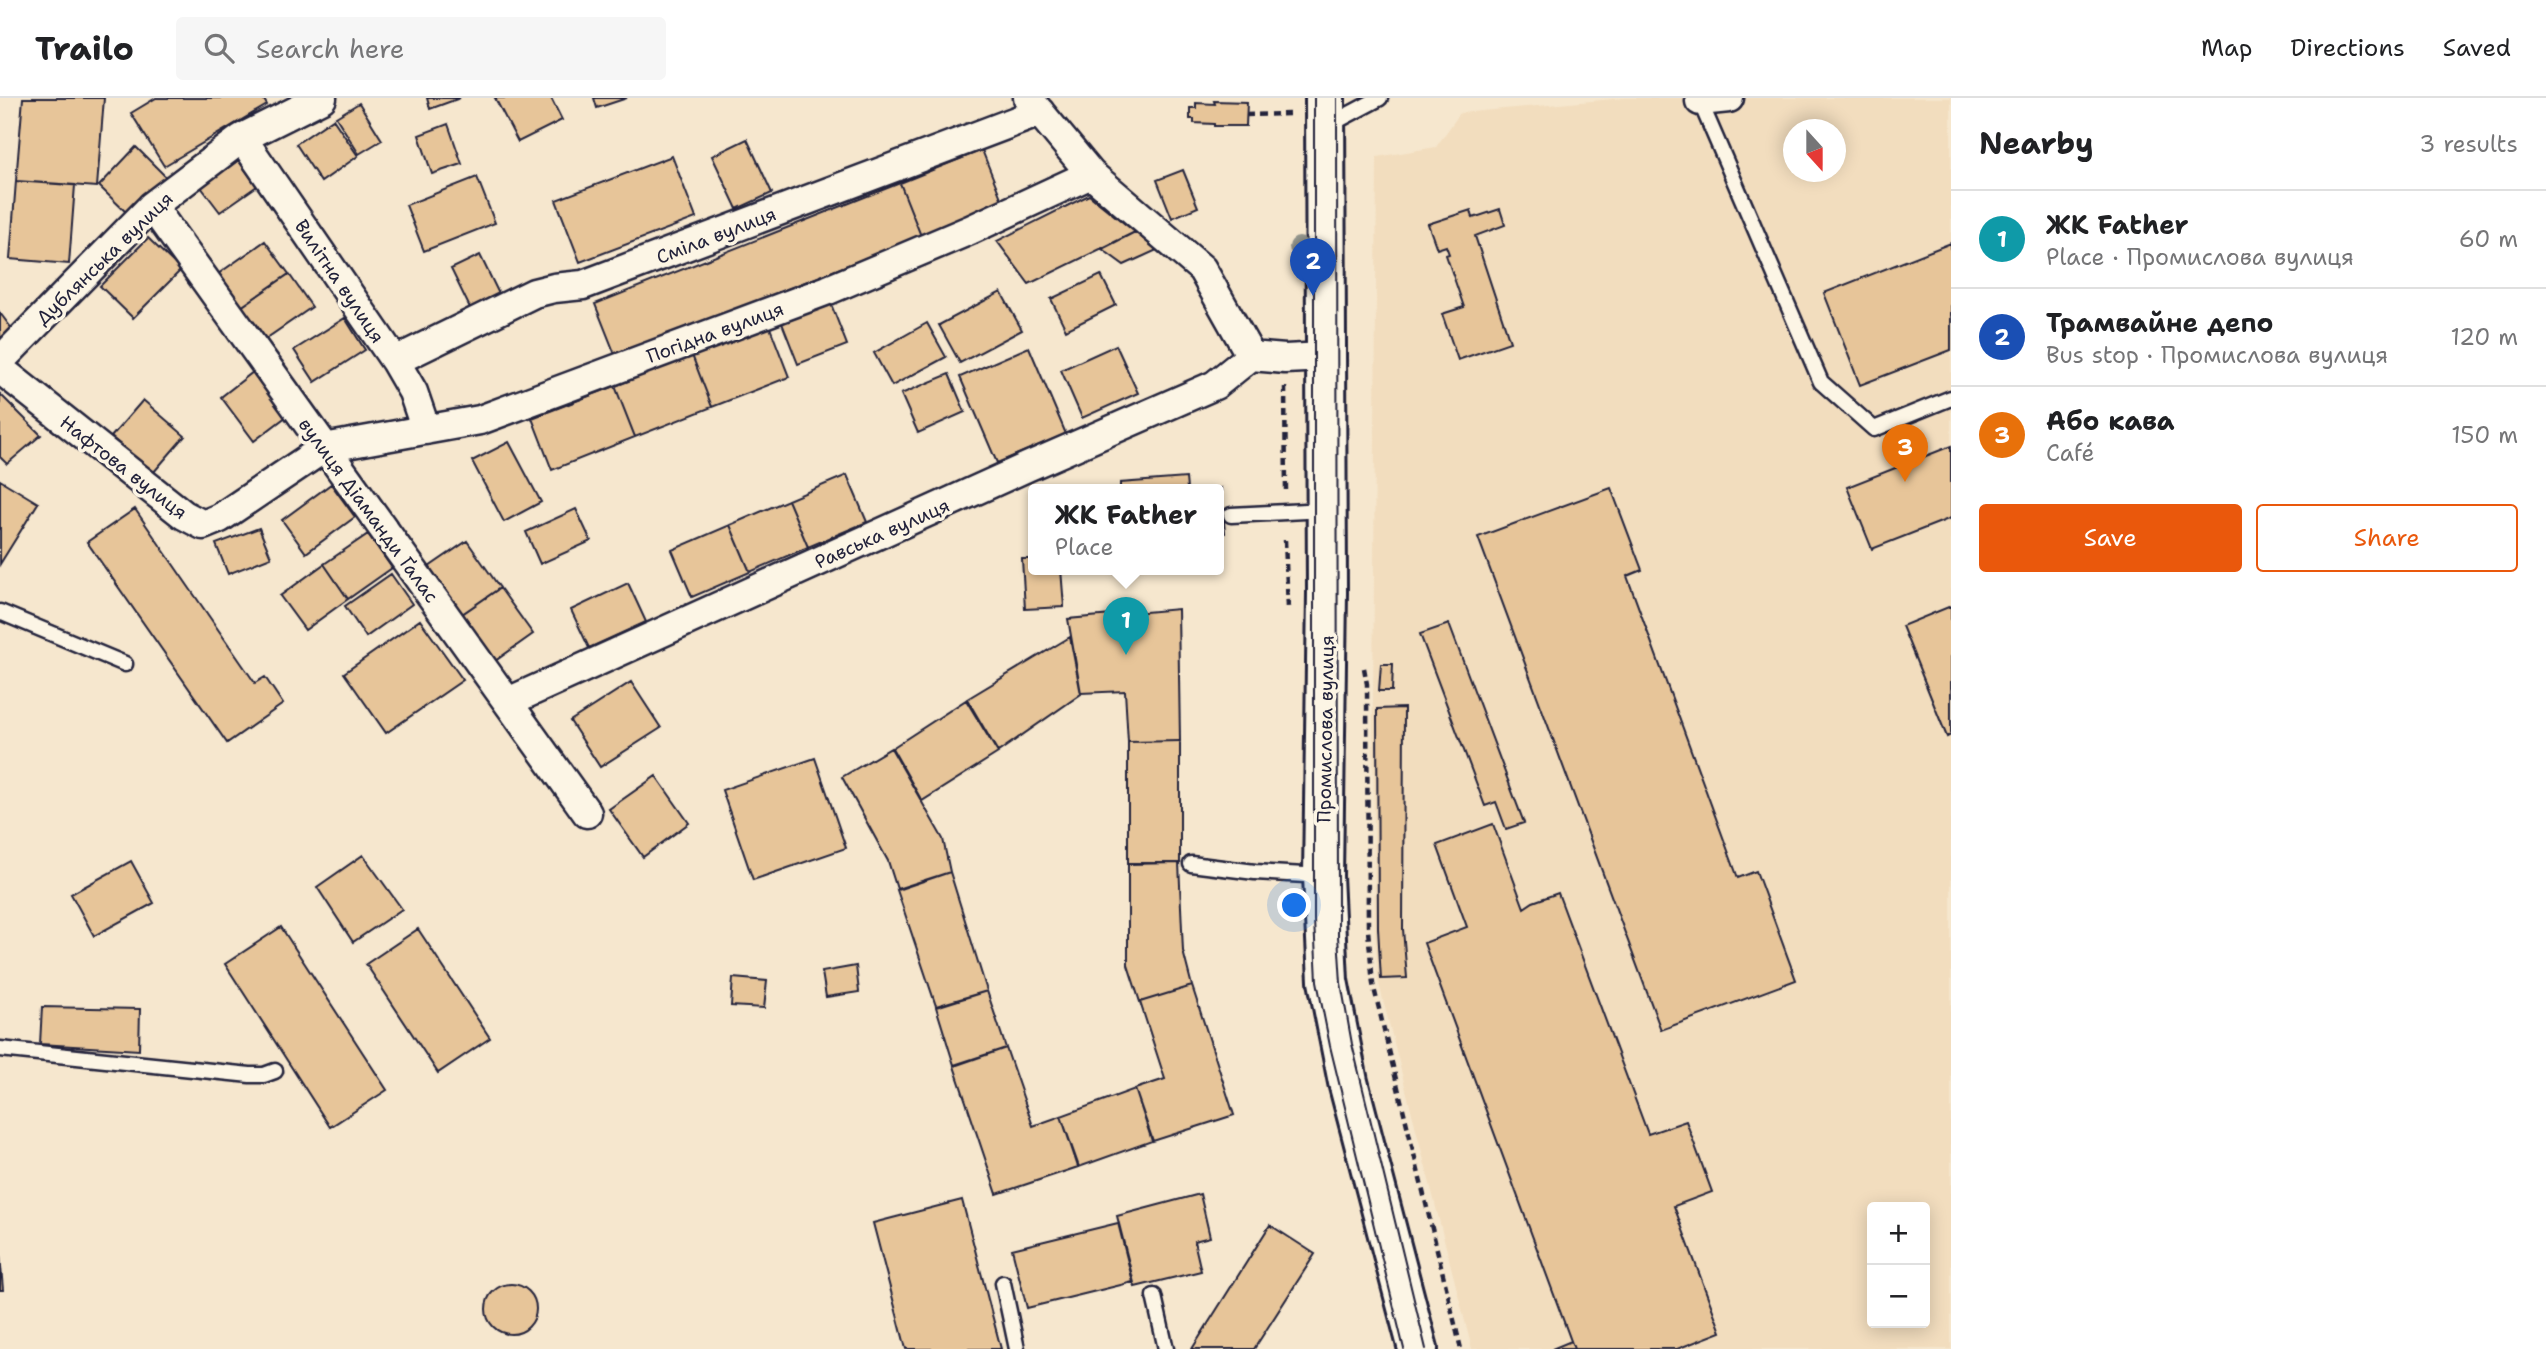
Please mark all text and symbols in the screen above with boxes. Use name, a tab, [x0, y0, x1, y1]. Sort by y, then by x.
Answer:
search box	[176, 17, 666, 80]
text: Trailo	[35, 26, 134, 71]
icon: search	[200, 29, 238, 67]
text: Search here	[256, 31, 405, 66]
text: Map	[2201, 32, 2252, 64]
text: Directions	[2290, 32, 2405, 64]
text: Saved	[2443, 32, 2511, 64]
north arrow	[1783, 119, 1846, 182]
text: Nearby	[1979, 123, 2094, 164]
text: 3 results	[2419, 129, 2518, 159]
street label: Дублянська вулиця	[30, 186, 178, 330]
street label: Сміла вулиця	[653, 201, 780, 270]
text: ЖК Father	[2046, 207, 2188, 242]
street label: Вилітна вулиця	[289, 215, 390, 348]
text: 1	[1997, 224, 2007, 254]
text: 60 m	[2459, 224, 2518, 254]
pin: 2	[1290, 238, 1336, 296]
text: Place · Промислова вулиця	[2046, 242, 2354, 272]
street label: Погідна вулиця	[643, 296, 787, 369]
text: Трамвайне депо	[2046, 305, 2273, 340]
text: 2	[1994, 322, 2010, 352]
text: 120 m	[2450, 322, 2518, 352]
text: Bus stop · Промислова вулиця	[2046, 340, 2388, 370]
text: Або кава	[2046, 403, 2175, 438]
street label: Нафтова вулиця	[55, 410, 192, 525]
street label: вулиця Діаманди Ґалас	[293, 413, 444, 608]
text: 3	[1994, 420, 2010, 450]
text: 150 m	[2451, 420, 2518, 450]
pin: 3	[1882, 424, 1928, 482]
text: Café	[2046, 438, 2094, 468]
popup	[1028, 484, 1224, 575]
street label: Равська вулиця	[811, 493, 954, 574]
text: ЖК Father	[1055, 497, 1197, 532]
button: Save	[1979, 504, 2242, 572]
button: Share	[2256, 504, 2518, 572]
text: Place	[1055, 532, 1113, 562]
pin: 1	[1103, 597, 1149, 655]
street label: Промислова вулиця	[1311, 635, 1340, 823]
your location	[1277, 888, 1311, 922]
map controls	[1867, 1202, 1930, 1328]
button: +	[1867, 1202, 1930, 1265]
button: −	[1867, 1265, 1930, 1328]

